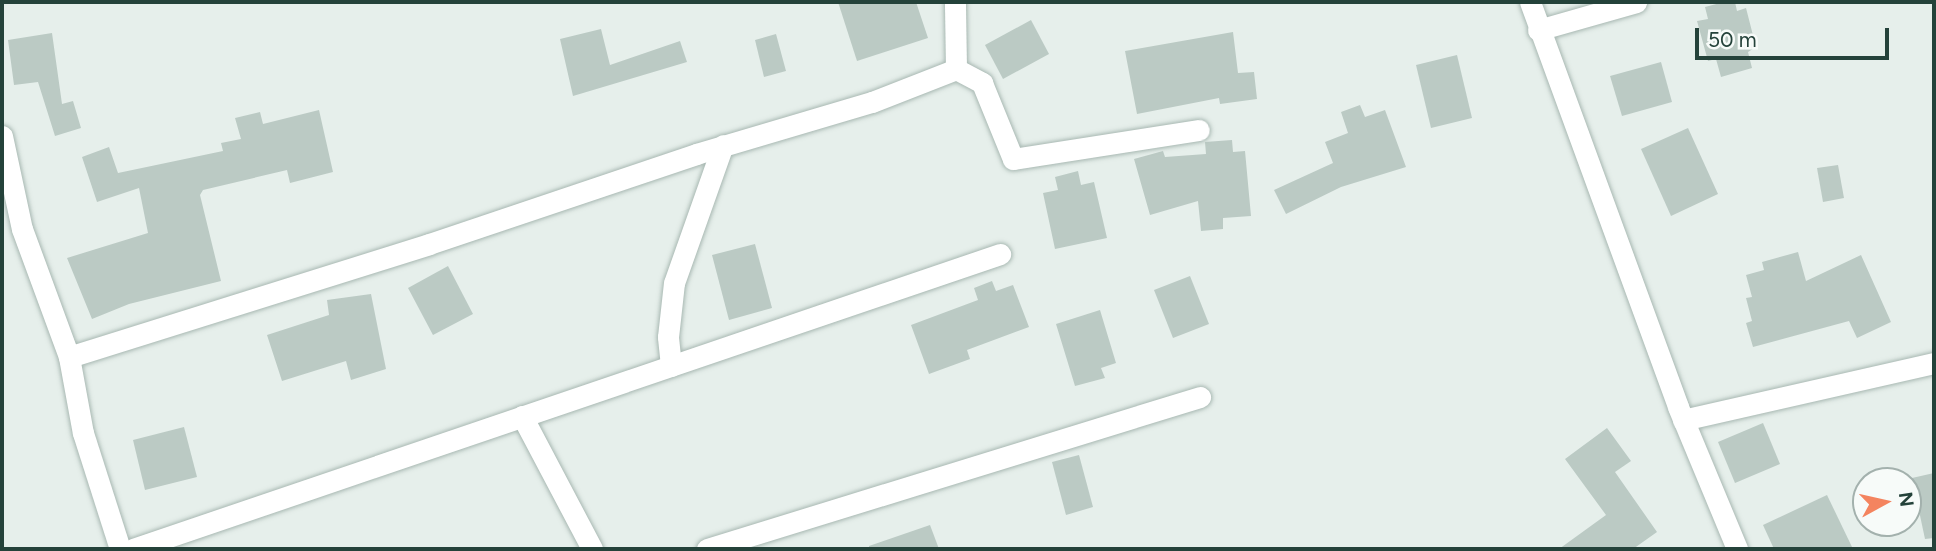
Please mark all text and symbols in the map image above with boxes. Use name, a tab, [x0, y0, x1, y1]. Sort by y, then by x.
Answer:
scale bar	[1698, 14, 1892, 58]
text: 50 m	[1708, 27, 1757, 52]
north arrow	[1852, 467, 1922, 537]
text: N	[1894, 490, 1919, 508]

